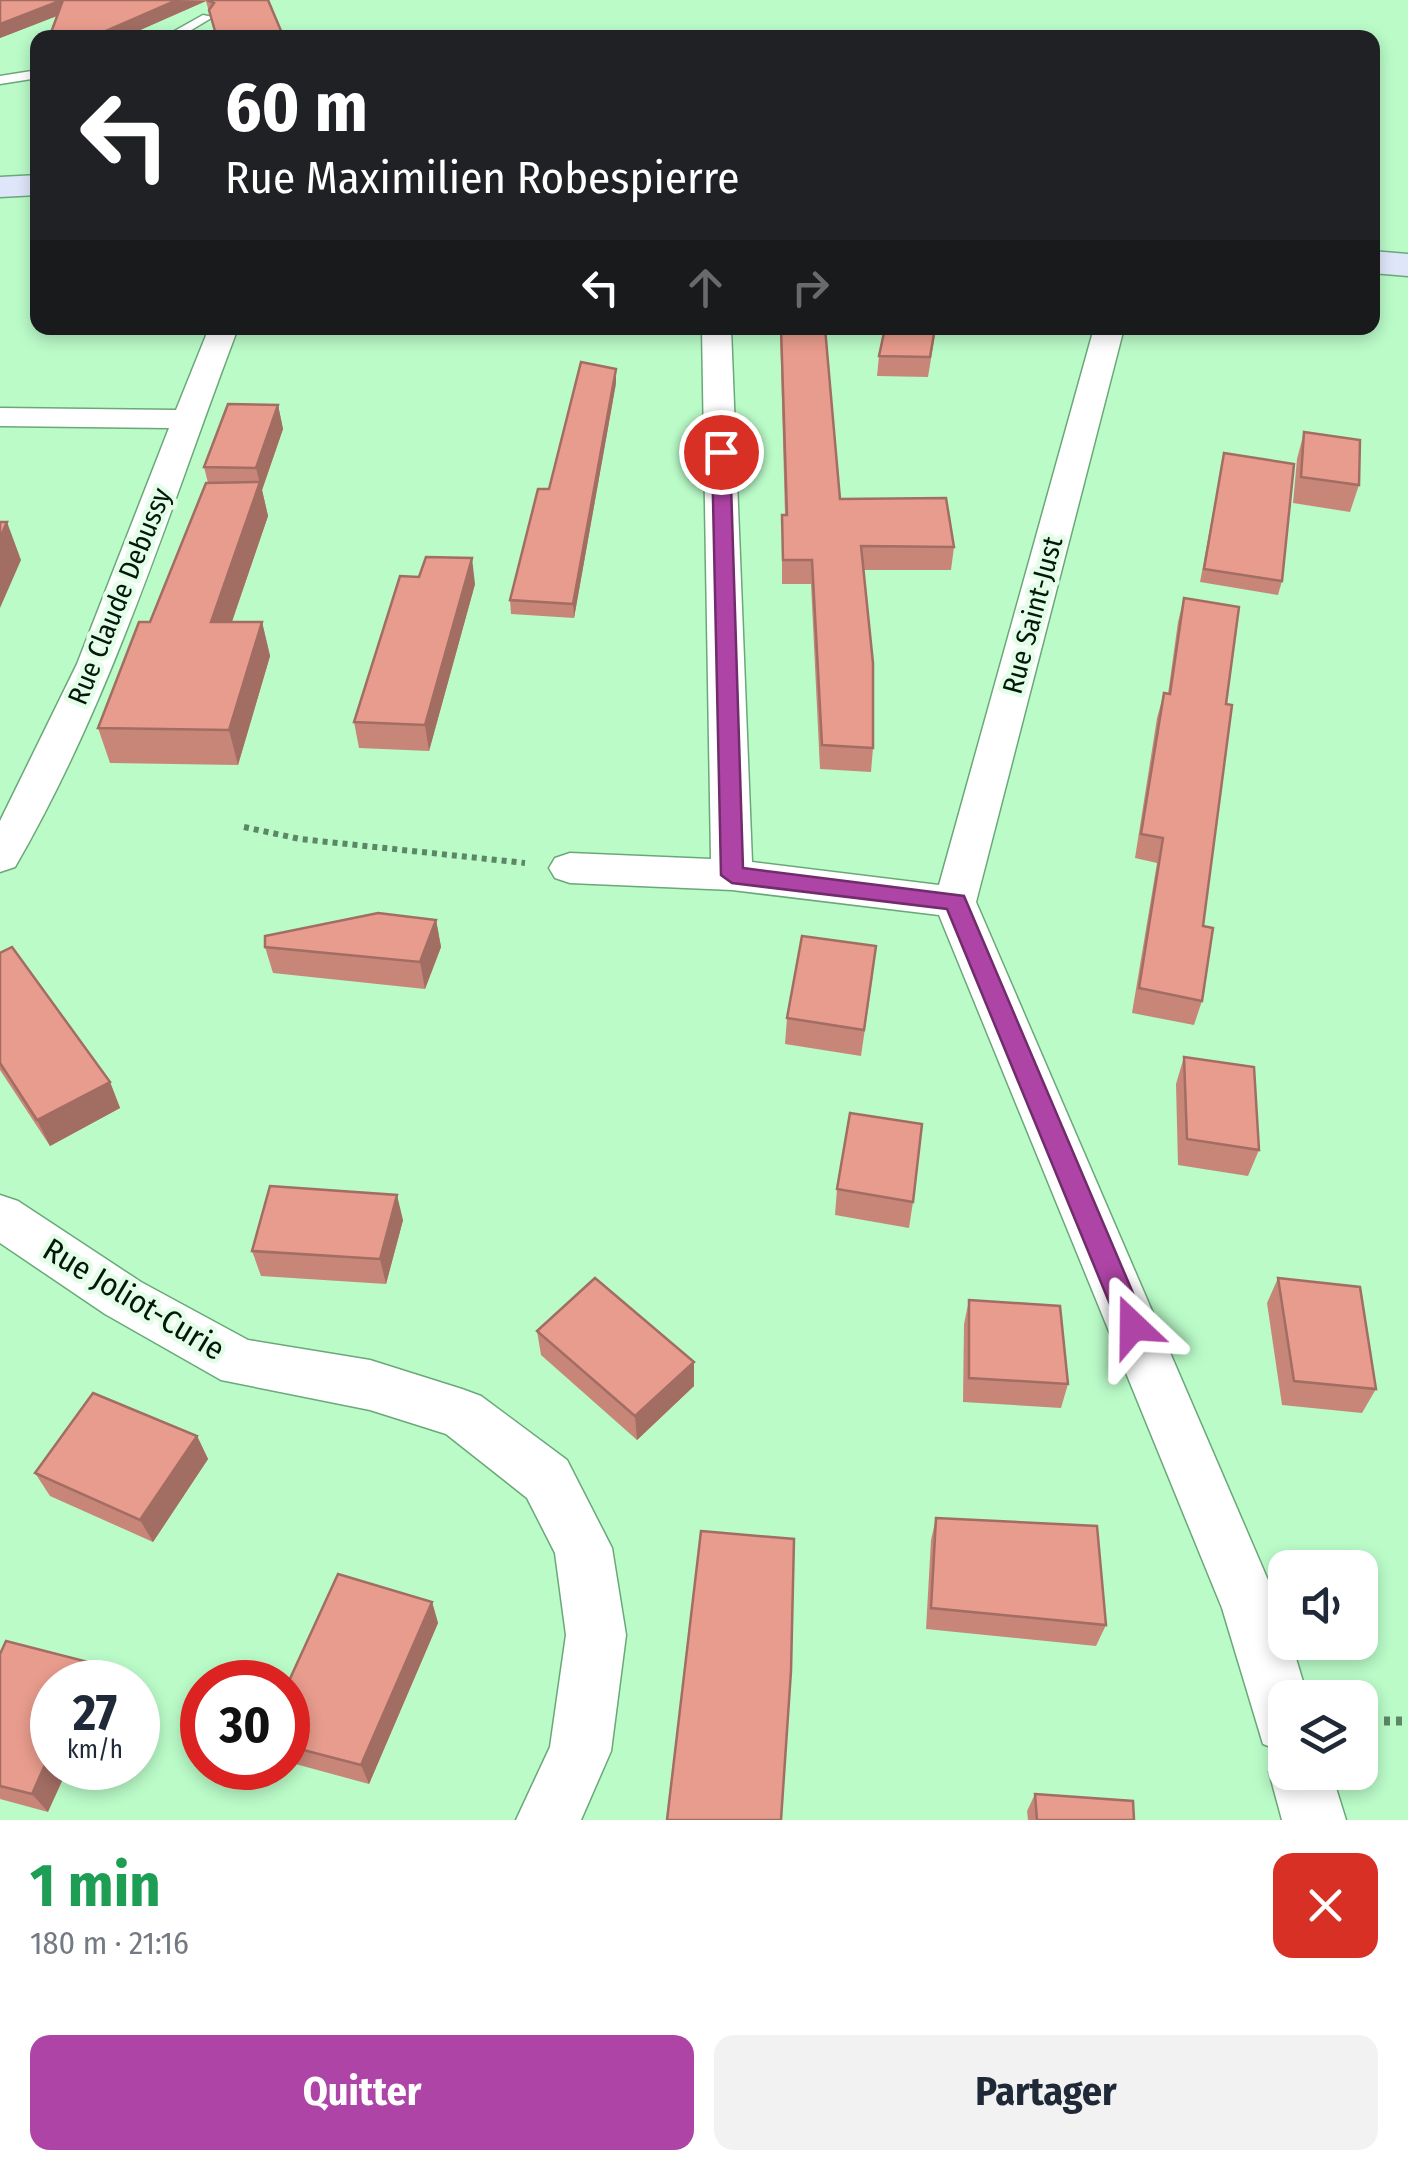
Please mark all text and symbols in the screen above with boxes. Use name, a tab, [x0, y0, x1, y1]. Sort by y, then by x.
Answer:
text: 60 m	[225, 66, 368, 150]
icon: left	[60, 70, 190, 200]
text: Rue Maximilien Robespierre	[225, 151, 739, 205]
icon: left	[573, 260, 628, 315]
icon: ahead	[678, 260, 733, 315]
icon: right	[783, 260, 838, 315]
pin	[679, 410, 764, 495]
icon: arrive	[694, 425, 749, 480]
street label: Rue Claude Debussy	[61, 483, 178, 709]
street label: Rue Saint-Just	[996, 532, 1070, 697]
street label: Rue Joliot-Curie	[36, 1230, 232, 1368]
position arrow	[1081, 1274, 1185, 1378]
map controls	[1268, 1550, 1378, 1790]
button: sound	[1268, 1550, 1378, 1660]
speed limit sign: 30	[180, 1660, 310, 1790]
button: layers	[1268, 1680, 1378, 1790]
text: 27	[73, 1683, 117, 1743]
text: km/h	[67, 1735, 123, 1765]
text: 1 min	[30, 1850, 161, 1922]
button: close	[1273, 1853, 1378, 1958]
text: 180 m · 21:16	[30, 1924, 189, 1962]
button: Quitter	[30, 2035, 694, 2150]
button: Partager	[714, 2035, 1378, 2150]

